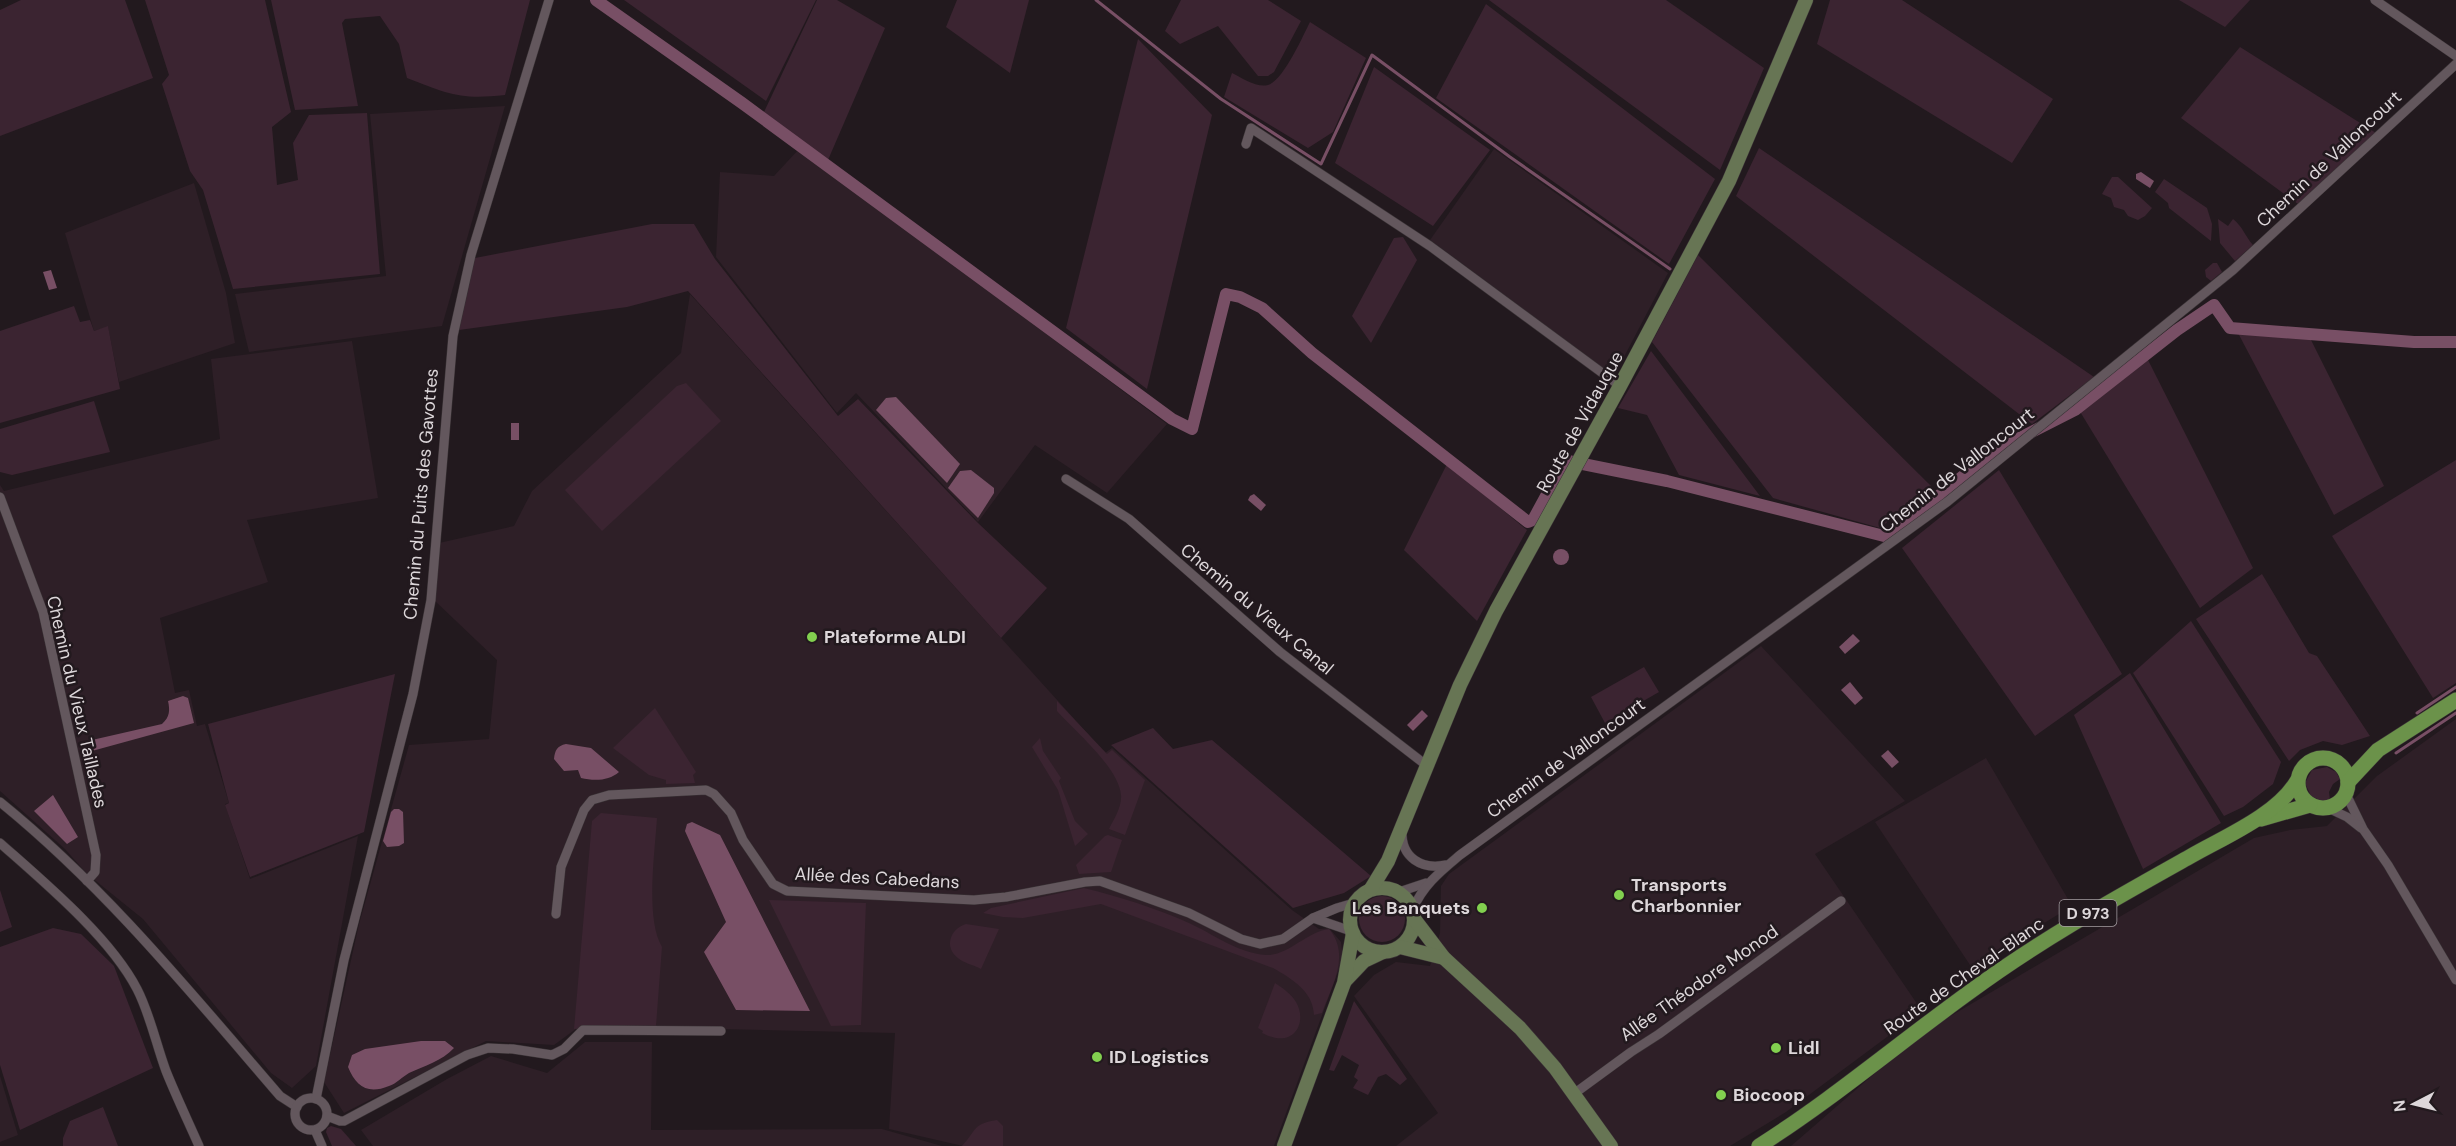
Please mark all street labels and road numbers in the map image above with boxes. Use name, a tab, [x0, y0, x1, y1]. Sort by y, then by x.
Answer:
street label: Chemin de Valloncourt	[2251, 85, 2407, 233]
street label: Route de Vidauque	[1531, 347, 1629, 497]
street label: Chemin du Puits des Gavottes	[398, 367, 444, 621]
street label: Chemin de Valloncourt	[1875, 402, 2039, 538]
street label: Chemin du Vieux Canal	[1175, 538, 1339, 680]
street label: Chemin du Vieux Taillades	[41, 593, 113, 811]
street label: Chemin de Valloncourt	[1482, 692, 1650, 824]
street label: Allée des Cabedans	[794, 862, 960, 894]
road number: D 973	[2060, 900, 2116, 926]
street label: Route de Cheval-Blanc	[1879, 912, 2049, 1040]
street label: Allée Théodore Monod	[1615, 919, 1783, 1047]

